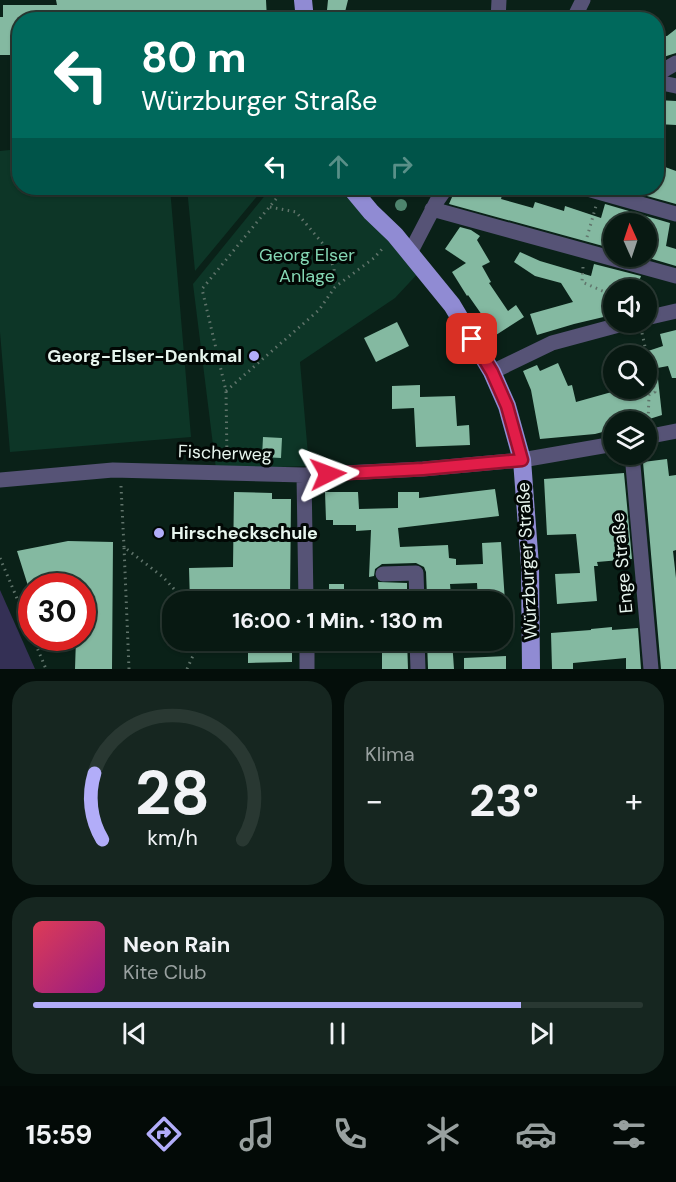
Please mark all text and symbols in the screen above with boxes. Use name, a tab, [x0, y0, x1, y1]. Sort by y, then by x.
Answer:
text: 80 m	[141, 30, 247, 85]
icon: left	[42, 36, 120, 114]
text: Würzburger Straße	[141, 83, 377, 118]
icon: left	[259, 150, 292, 183]
icon: ahead	[322, 150, 355, 183]
icon: right	[385, 150, 418, 183]
north arrow	[603, 213, 657, 267]
map controls	[603, 213, 657, 465]
park label: Georg Elser Anlage	[259, 243, 355, 288]
button: sound	[603, 279, 657, 333]
pin	[446, 313, 497, 364]
icon: arrive	[455, 322, 488, 355]
place label: Georg-Elser-Denkmal	[47, 344, 242, 368]
button: search	[603, 345, 657, 399]
marker: Georg-Elser-Denkmal	[247, 349, 261, 363]
button: layers	[603, 411, 657, 465]
street label: Fischerweg	[178, 439, 272, 467]
position arrow	[296, 442, 360, 506]
street label: Würzburger Straße	[511, 482, 543, 640]
street label: Enge Straße	[606, 512, 638, 614]
place label: Hirscheckschule	[171, 521, 318, 545]
marker: Hirscheckschule	[152, 526, 166, 540]
speed limit sign: 30	[18, 573, 96, 651]
text: 16:00 · 1 Min. · 130 m	[232, 606, 443, 635]
text: Klima	[365, 741, 415, 767]
text: 28	[134, 752, 210, 833]
text: 23°	[469, 771, 539, 830]
text: −	[365, 779, 383, 822]
text: +	[625, 779, 643, 822]
text: km/h	[147, 824, 197, 852]
text: Neon Rain	[123, 930, 230, 959]
text: Kite Club	[123, 959, 207, 985]
icon: previous	[118, 1017, 151, 1050]
icon: pause	[321, 1017, 354, 1050]
icon: next	[525, 1017, 558, 1050]
icon: directions	[143, 1113, 185, 1155]
icon: music	[236, 1113, 278, 1155]
icon: phone	[329, 1113, 371, 1155]
icon: climate	[422, 1113, 464, 1155]
icon: car	[515, 1113, 557, 1155]
icon: filters	[608, 1113, 650, 1155]
text: 15:59	[26, 1117, 92, 1152]

